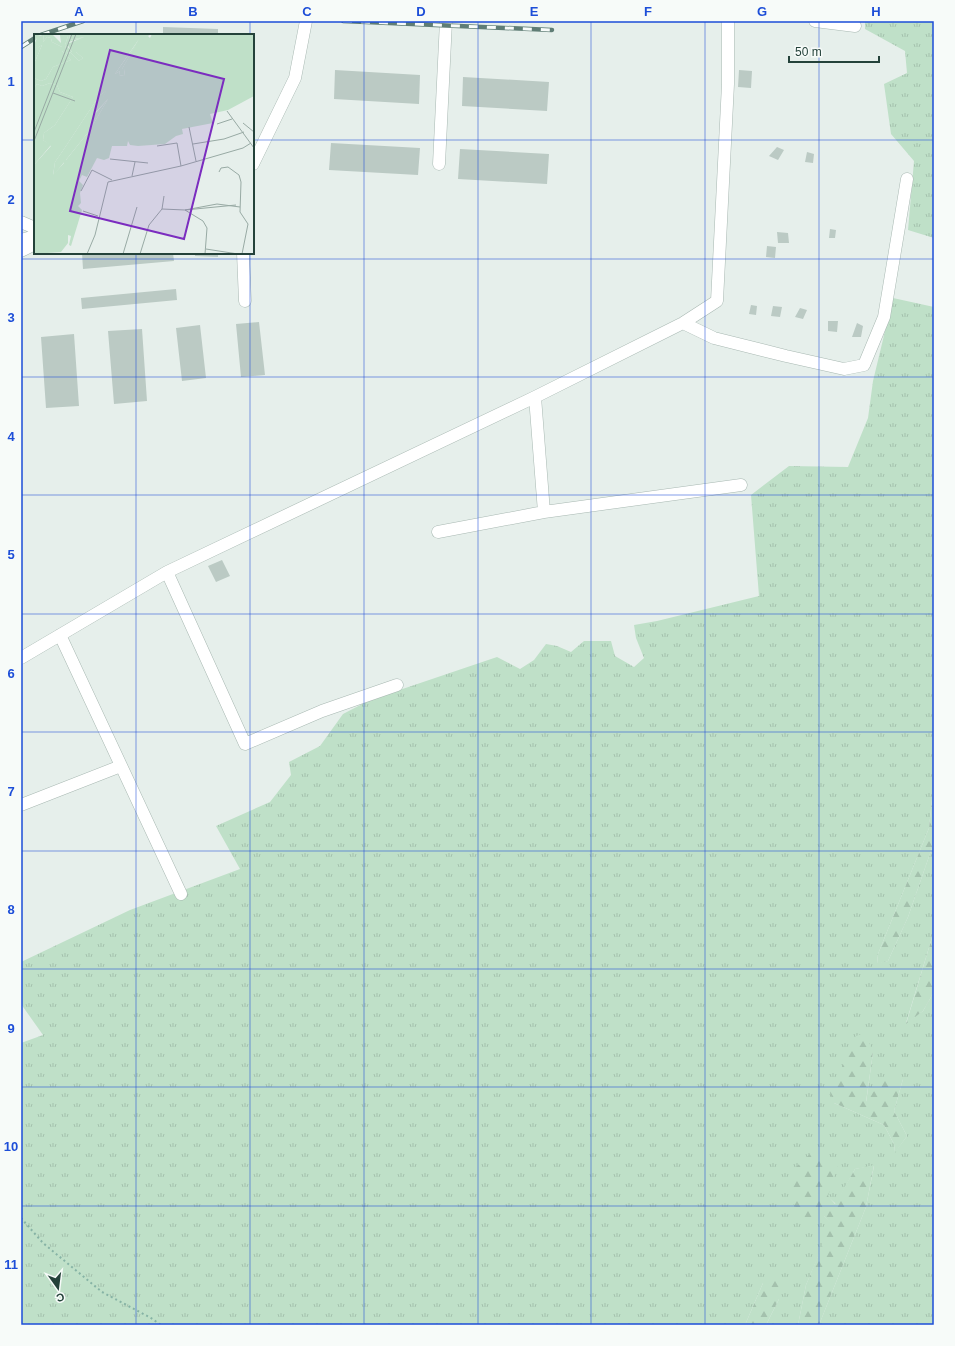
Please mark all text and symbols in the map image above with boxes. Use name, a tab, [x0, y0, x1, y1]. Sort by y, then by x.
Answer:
text: A	[74, 4, 84, 19]
text: B	[188, 4, 198, 19]
text: C	[302, 4, 312, 19]
text: D	[416, 4, 426, 19]
text: E	[530, 4, 539, 19]
text: F	[644, 4, 652, 19]
text: G	[757, 4, 767, 19]
text: H	[871, 4, 881, 19]
inset map	[34, 34, 254, 254]
scale bar	[789, 38, 879, 64]
text: 50 m	[795, 45, 822, 59]
text: 1	[7, 74, 15, 89]
text: 2	[7, 192, 15, 207]
text: 3	[7, 310, 15, 325]
text: 4	[7, 429, 15, 444]
text: 5	[7, 547, 15, 562]
text: 6	[7, 666, 15, 681]
text: 7	[7, 784, 15, 799]
text: 8	[7, 902, 15, 917]
text: 9	[7, 1021, 15, 1036]
text: 10	[4, 1139, 18, 1154]
text: 11	[4, 1257, 18, 1272]
north arrow	[38, 1268, 78, 1308]
text: С	[55, 1291, 66, 1304]

